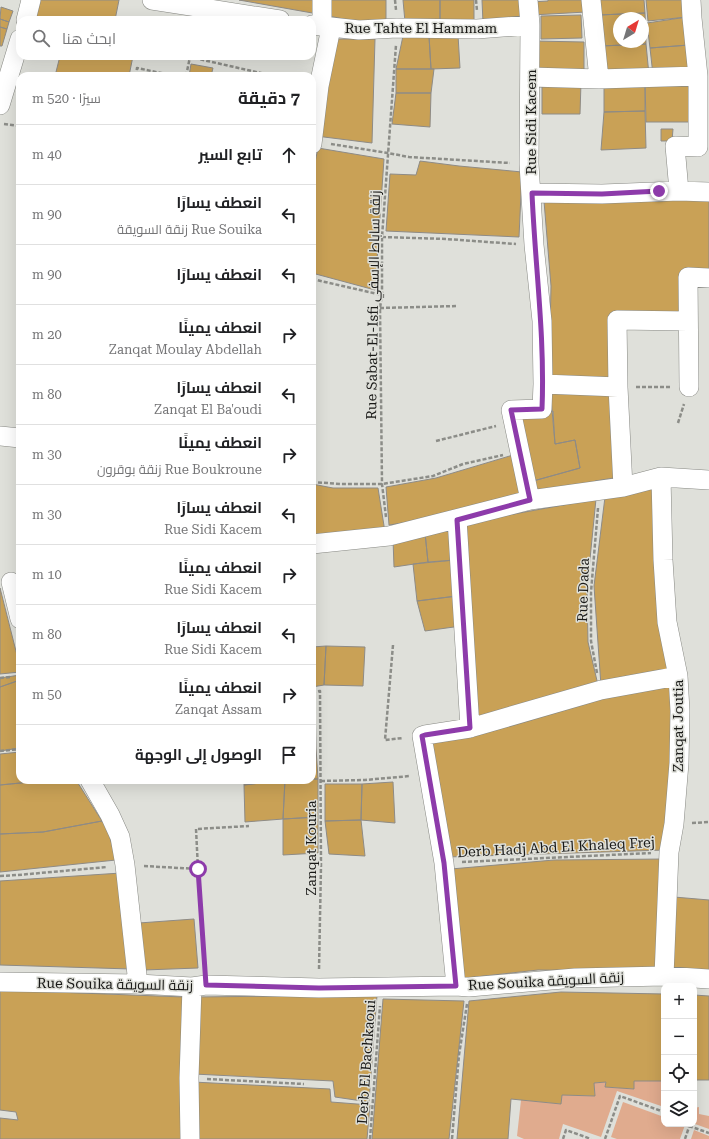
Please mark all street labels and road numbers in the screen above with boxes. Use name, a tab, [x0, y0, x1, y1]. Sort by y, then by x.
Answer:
street label: Rue Tahte El Hammam	[345, 20, 498, 36]
street label: Rue Sidi Kacem	[523, 69, 539, 175]
street label: Rue Sabat-El-Isfi زنقة ساباط الإسفي	[363, 190, 387, 420]
street label: Rue Dada	[574, 557, 592, 622]
street label: Zanqat Joutia	[670, 679, 686, 772]
street label: Zanqat Kouria	[303, 800, 319, 896]
street label: Derb Hadj Abd El Khaleq Frej	[457, 834, 655, 860]
street label: Rue Souika زنقة السويقة	[468, 969, 624, 993]
street label: Rue Souika زنقة السويقة	[37, 975, 193, 993]
street label: Derb El Bachkaoui	[354, 999, 378, 1125]

